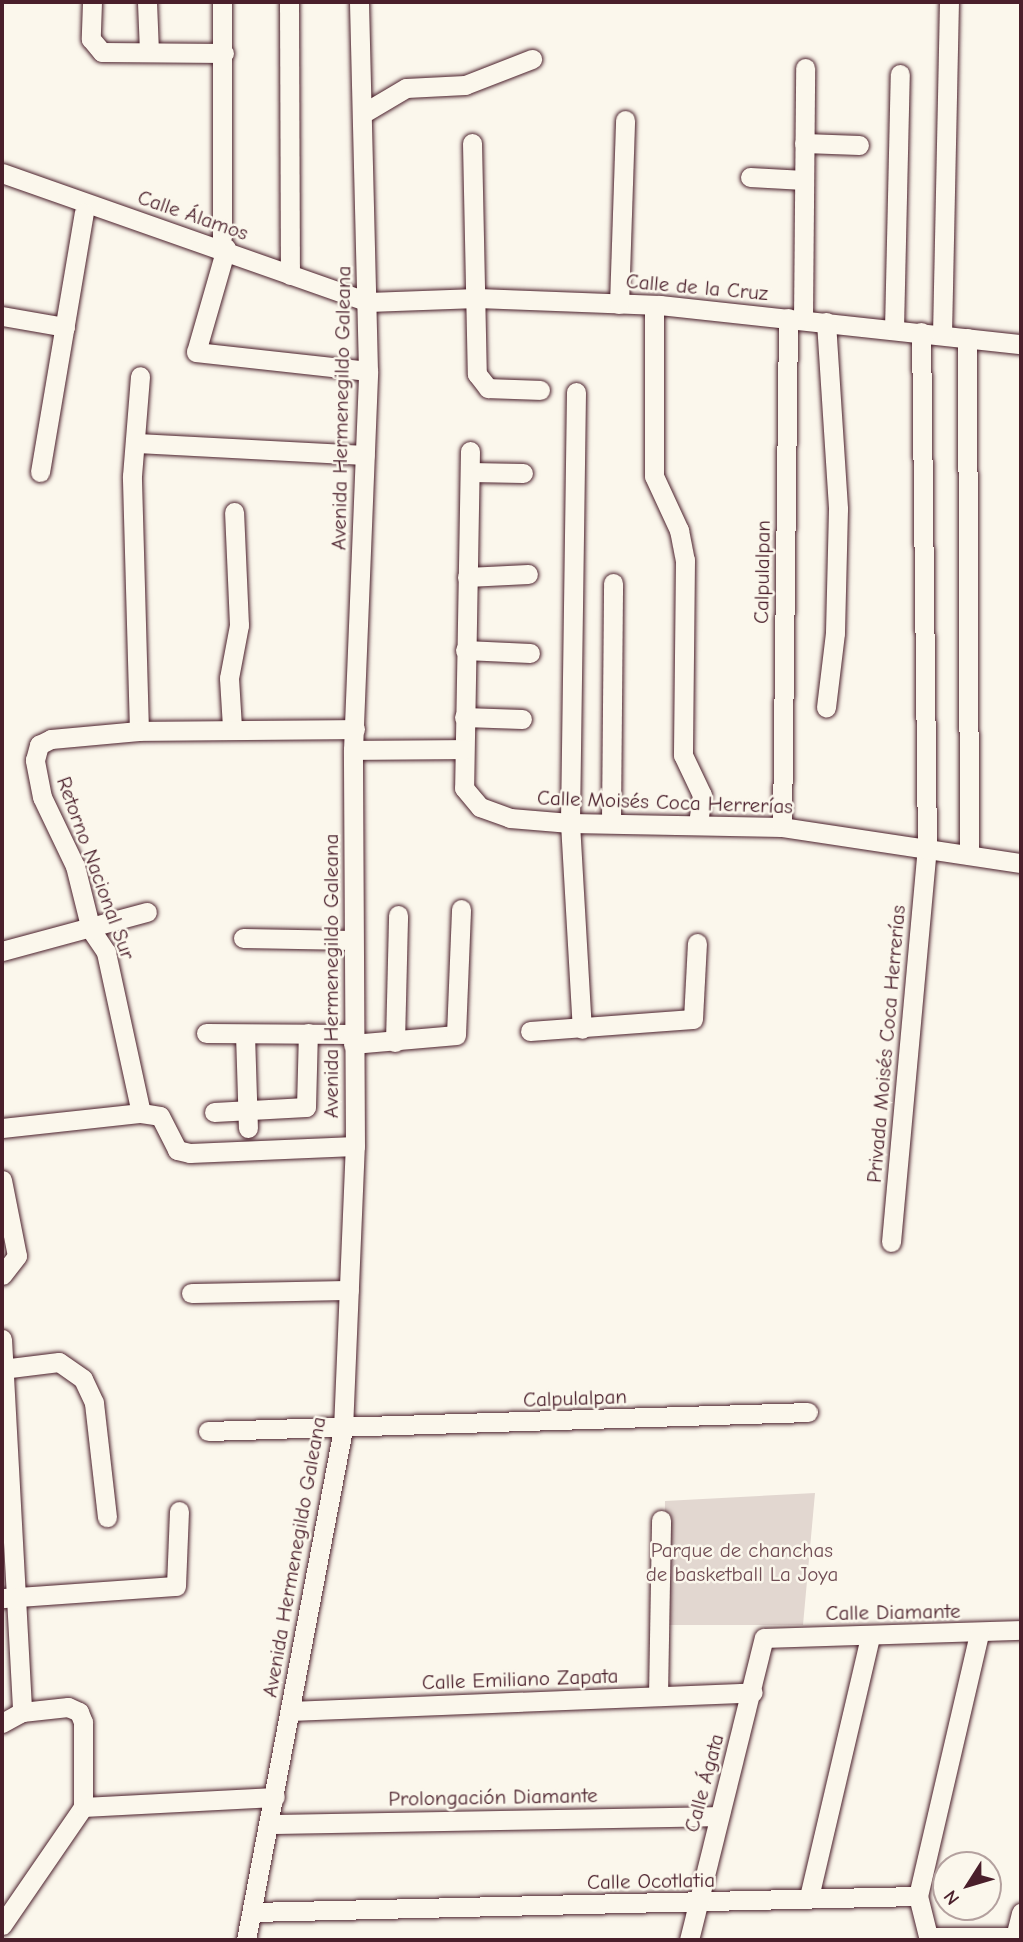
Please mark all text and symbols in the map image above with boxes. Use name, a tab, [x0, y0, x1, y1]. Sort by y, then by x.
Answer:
street label: Calle Álamos	[134, 184, 252, 246]
street label: Avenida Hermenegildo Galeana	[326, 266, 356, 550]
street label: Calle de la Cruz	[625, 268, 769, 306]
street label: Calpulalpan	[748, 520, 776, 624]
street label: Retorno Nacional Sur	[51, 773, 141, 963]
street label: Calle Moisés Coca Herrerías	[537, 785, 793, 819]
street label: Avenida Hermenegildo Galeana	[318, 834, 344, 1118]
street label: Privada Moisés Coca Herrerías	[861, 904, 911, 1184]
street label: Calpulalpan	[523, 1384, 627, 1412]
street label: Avenida Hermenegildo Galeana	[257, 1415, 331, 1699]
park label: Parque de chanchas de basketball La Joya	[646, 1537, 838, 1587]
street label: Calle Diamante	[825, 1598, 961, 1626]
street label: Calle Emiliano Zapata	[421, 1663, 619, 1695]
street label: Calle Ágata	[679, 1731, 729, 1835]
street label: Prolongación Diamante	[388, 1783, 598, 1811]
north arrow	[932, 1851, 1002, 1921]
street label: Calle Ocotlatia	[587, 1867, 715, 1895]
text: N	[939, 1886, 964, 1909]

